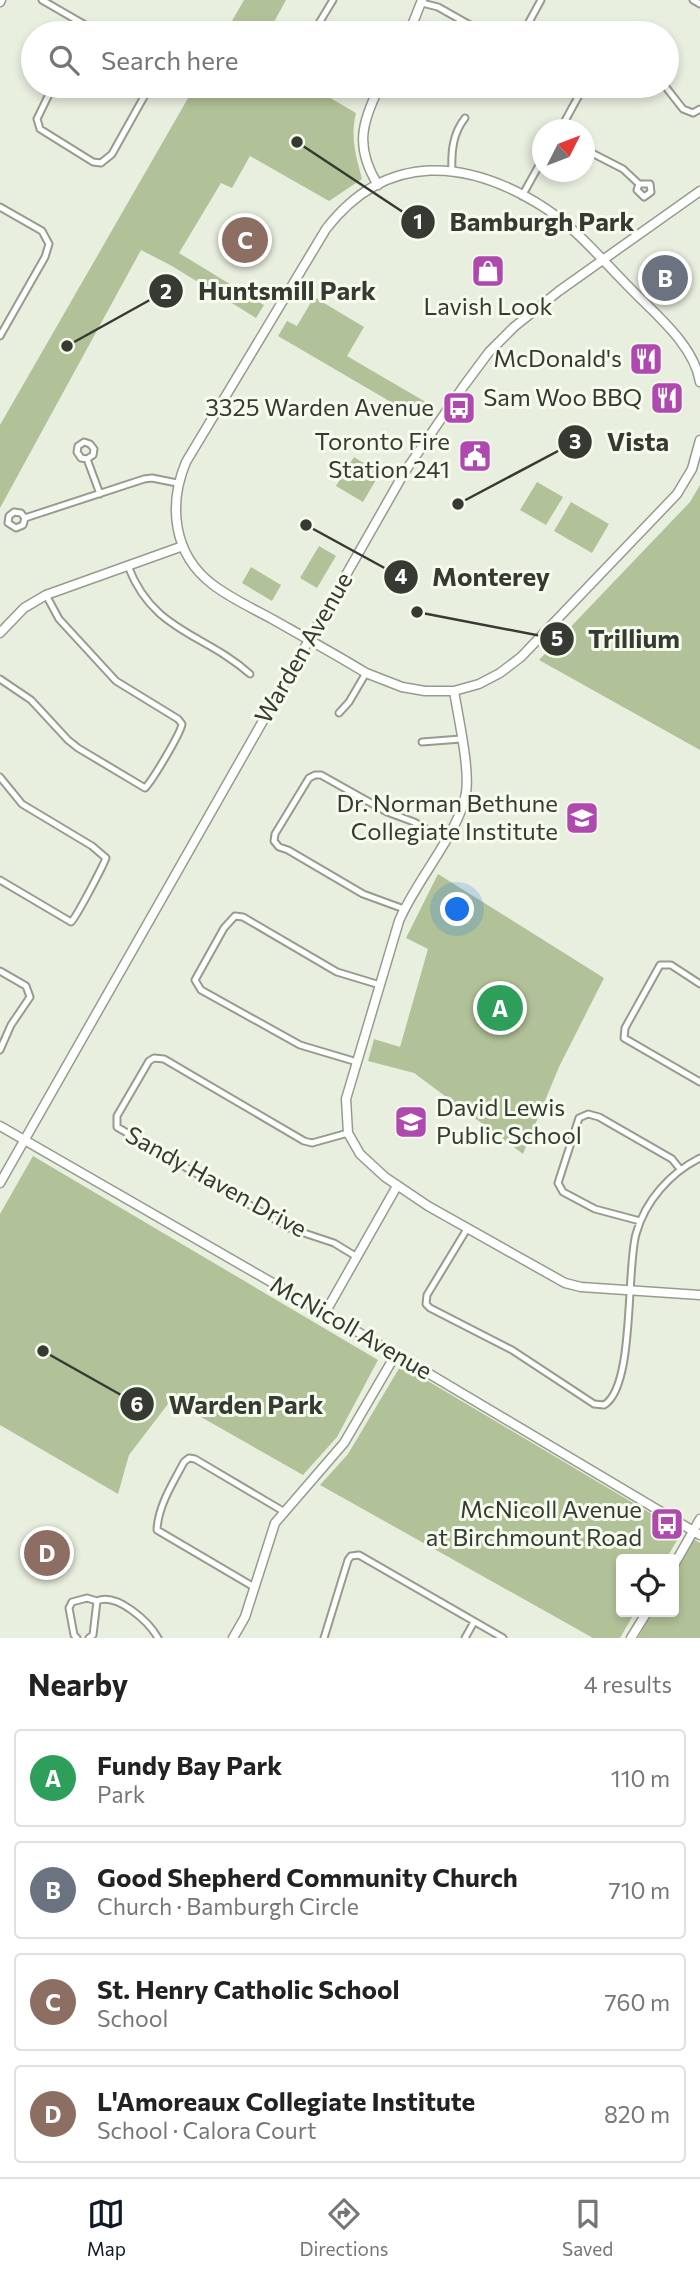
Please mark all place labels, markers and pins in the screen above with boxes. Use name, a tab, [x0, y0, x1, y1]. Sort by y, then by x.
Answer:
callout: Bamburgh Park	[401, 198, 649, 245]
pin: C	[222, 214, 268, 266]
shop icon: Lavish Look	[469, 252, 507, 290]
pin: B	[642, 252, 688, 304]
callout: Huntsmill Park	[149, 268, 390, 315]
place label: Lavish Look	[423, 291, 553, 320]
restaurant icon: McDonald's	[627, 340, 665, 378]
place label: McDonald's	[493, 343, 622, 372]
restaurant icon: Sam Woo BBQ	[648, 379, 686, 417]
place label: Sam Woo BBQ	[483, 382, 642, 411]
bus stop icon: 3325 Warden Avenue	[440, 389, 478, 427]
place label: 3325 Warden Avenue	[205, 392, 434, 421]
callout: Vista	[558, 418, 683, 465]
place label: Toronto Fire Station 241	[314, 426, 450, 483]
public building icon: Toronto Fire Station 241	[456, 437, 494, 475]
callout: Monterey	[383, 554, 564, 601]
callout: Trillium	[539, 616, 694, 663]
place label: Dr. Norman Bethune Collegiate Institute	[336, 788, 558, 845]
school or university icon: Dr. Norman Bethune Collegiate Institute	[563, 799, 601, 837]
pin: A	[477, 982, 523, 1034]
place label: David Lewis Public School	[436, 1092, 582, 1149]
school or university icon: David Lewis Public School	[392, 1103, 430, 1141]
callout: Warden Park	[119, 1381, 337, 1428]
place label: McNicoll Avenue at Birchmount Road	[426, 1494, 642, 1551]
bus stop icon: McNicoll Avenue at Birchmount Road	[648, 1505, 686, 1543]
pin: D	[24, 1527, 70, 1579]

